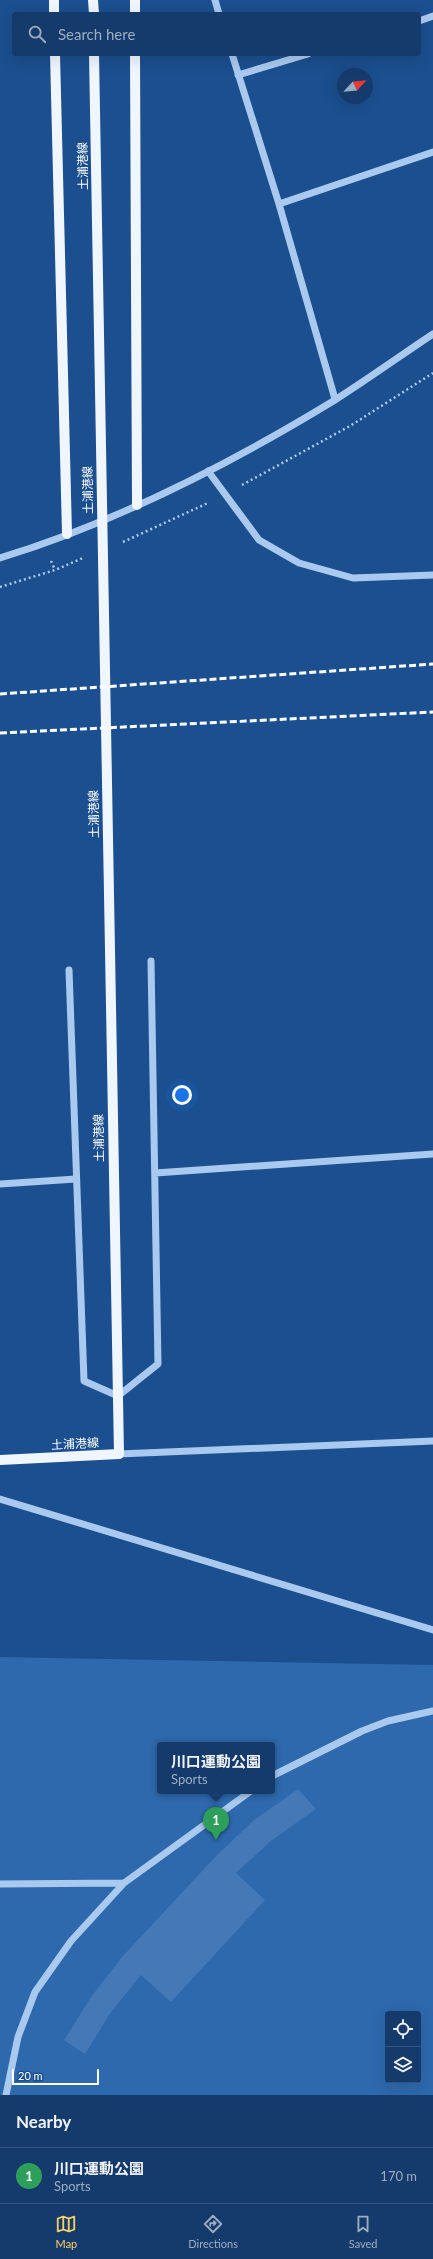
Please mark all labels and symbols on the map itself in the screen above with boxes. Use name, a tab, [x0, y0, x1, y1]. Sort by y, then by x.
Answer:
north arrow	[337, 68, 373, 104]
street label: 土浦港線	[75, 142, 90, 190]
street label: 土浦港線	[80, 466, 95, 514]
street label: 土浦港線	[86, 790, 101, 838]
your location	[172, 1085, 192, 1105]
street label: 土浦港線	[91, 1114, 106, 1162]
street label: 土浦港線	[51, 1435, 99, 1452]
pin: 1	[203, 1807, 229, 1840]
scale bar	[12, 2067, 99, 2086]

